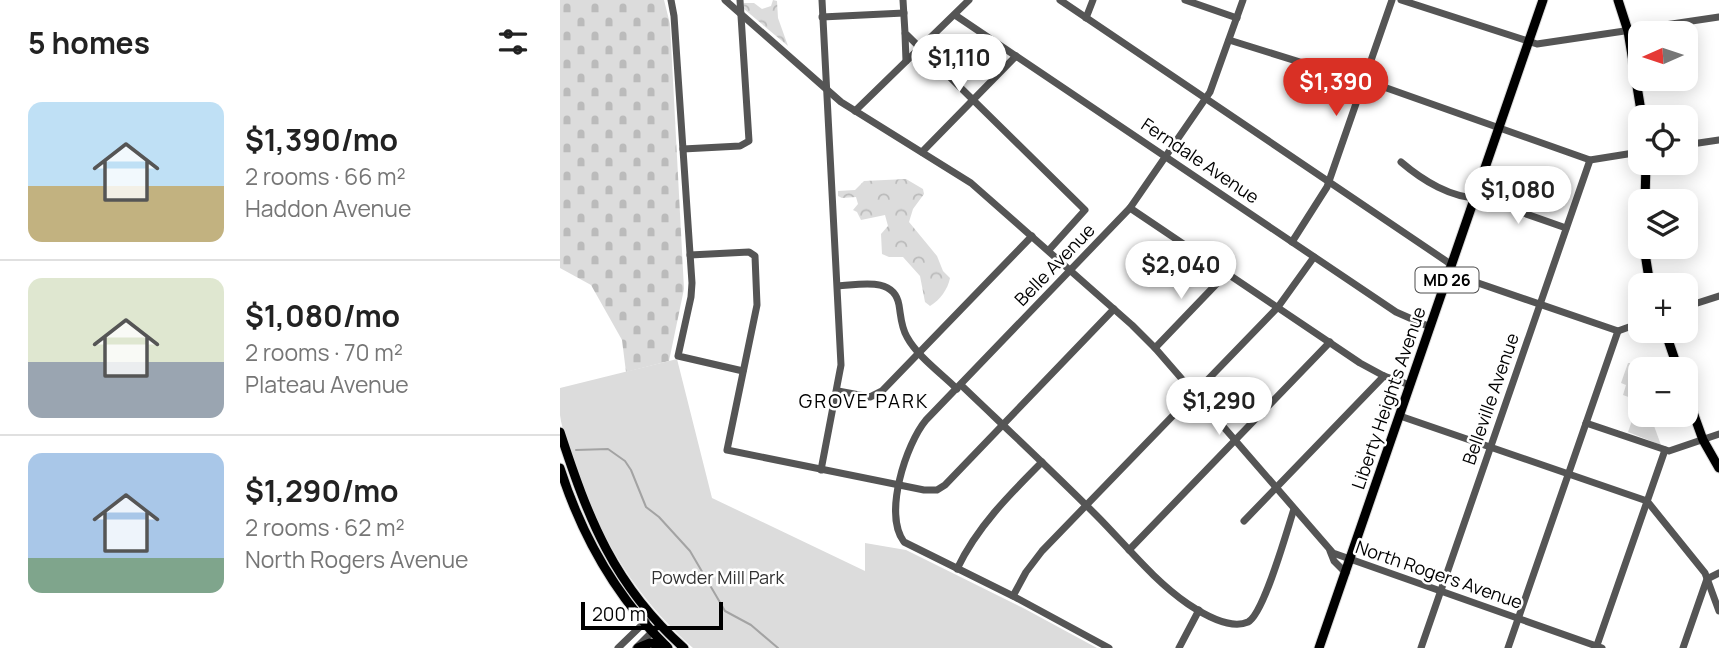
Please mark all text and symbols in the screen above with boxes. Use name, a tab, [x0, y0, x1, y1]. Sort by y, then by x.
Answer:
north arrow	[1628, 21, 1698, 91]
map controls	[1628, 21, 1698, 427]
text: 5 homes	[28, 22, 150, 63]
icon: filters	[494, 23, 532, 61]
pin: $1,110	[902, 34, 1016, 94]
text: $1,110	[927, 41, 991, 73]
pin: $1,390	[1279, 58, 1393, 118]
text: $1,390	[1299, 65, 1373, 97]
button: locate	[1628, 105, 1698, 175]
street label: Ferndale Avenue	[1137, 112, 1264, 208]
text: $1,390/mo	[245, 119, 398, 160]
icon: home	[84, 130, 168, 214]
text: 2 rooms · 66 m²	[245, 160, 406, 192]
pin: $1,080	[1461, 166, 1575, 226]
text: $1,080	[1481, 173, 1555, 205]
button: layers	[1628, 189, 1698, 259]
text: Haddon Avenue	[245, 192, 411, 224]
street label: Belle Avenue	[1009, 218, 1100, 311]
pin: $2,040	[1124, 242, 1238, 301]
text: $2,040	[1141, 248, 1221, 280]
road number: MD 26	[1416, 268, 1478, 292]
button: +	[1628, 273, 1698, 343]
text: $1,080/mo	[245, 295, 400, 336]
street label: Liberty Heights Avenue	[1346, 303, 1431, 492]
icon: home	[84, 306, 168, 390]
street label: Belleville Avenue	[1456, 330, 1524, 468]
text: 2 rooms · 70 m²	[245, 336, 403, 368]
button: −	[1628, 357, 1698, 427]
text: Plateau Avenue	[245, 368, 409, 400]
pin: $1,290	[1162, 378, 1276, 437]
text: $1,290	[1182, 384, 1256, 416]
district label: GROVE PARK	[799, 388, 929, 414]
text: $1,290/mo	[245, 470, 399, 511]
icon: home	[84, 481, 168, 565]
text: 2 rooms · 62 m²	[245, 511, 405, 543]
street label: North Rogers Avenue	[1353, 534, 1526, 614]
text: North Rogers Avenue	[245, 543, 469, 575]
park label: Powder Mill Park	[651, 565, 786, 589]
scale bar	[581, 599, 723, 631]
text: 200 m	[592, 601, 646, 627]

